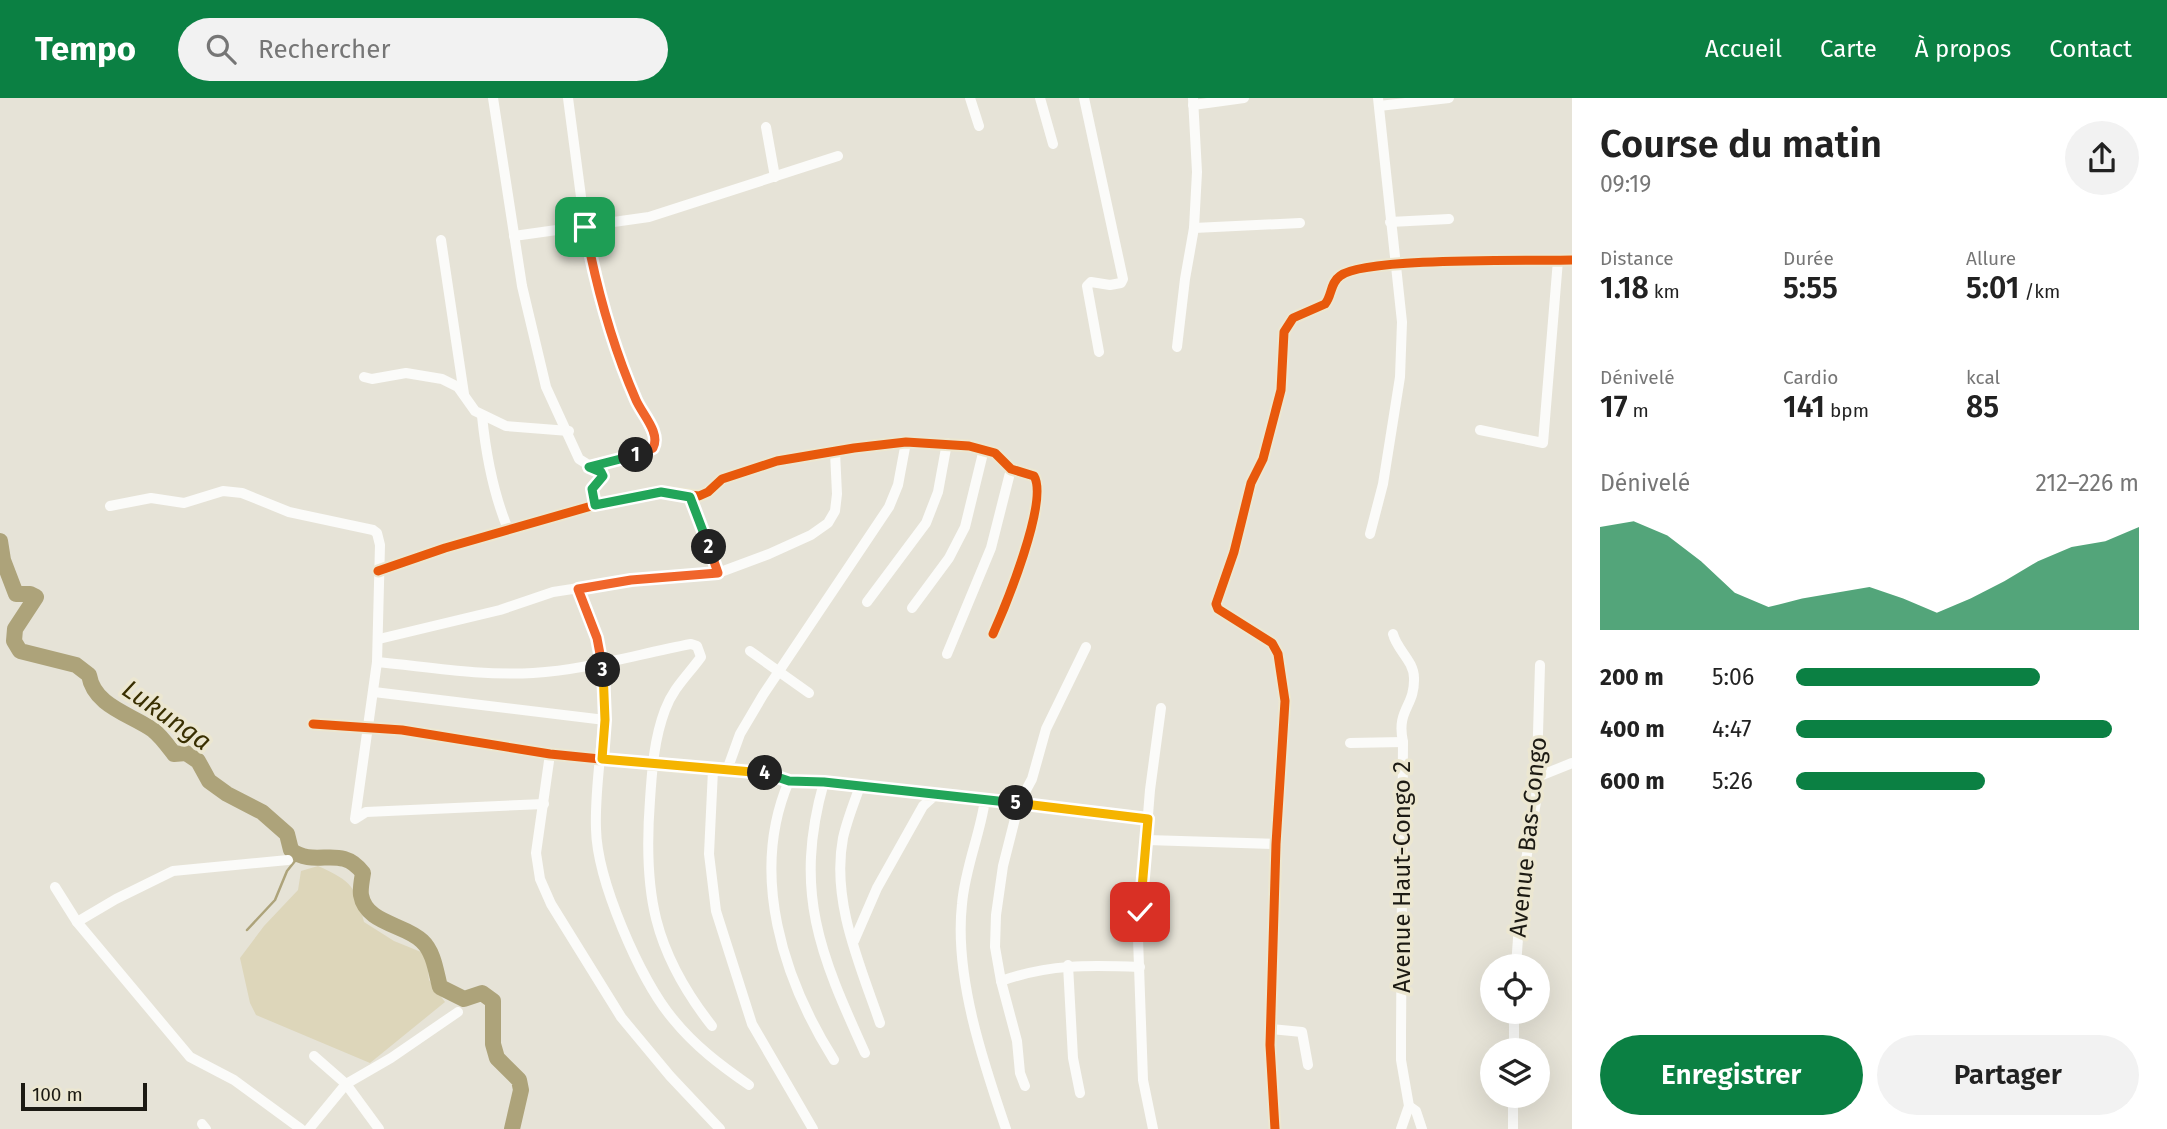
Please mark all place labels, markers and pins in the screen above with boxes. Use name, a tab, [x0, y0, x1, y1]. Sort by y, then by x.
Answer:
pin	[555, 197, 615, 257]
pin: 1	[618, 438, 654, 472]
pin: 2	[692, 530, 726, 564]
pin: 3	[586, 652, 620, 688]
pin: 4	[748, 756, 782, 790]
pin: 5	[998, 786, 1034, 820]
pin	[1110, 882, 1170, 942]

